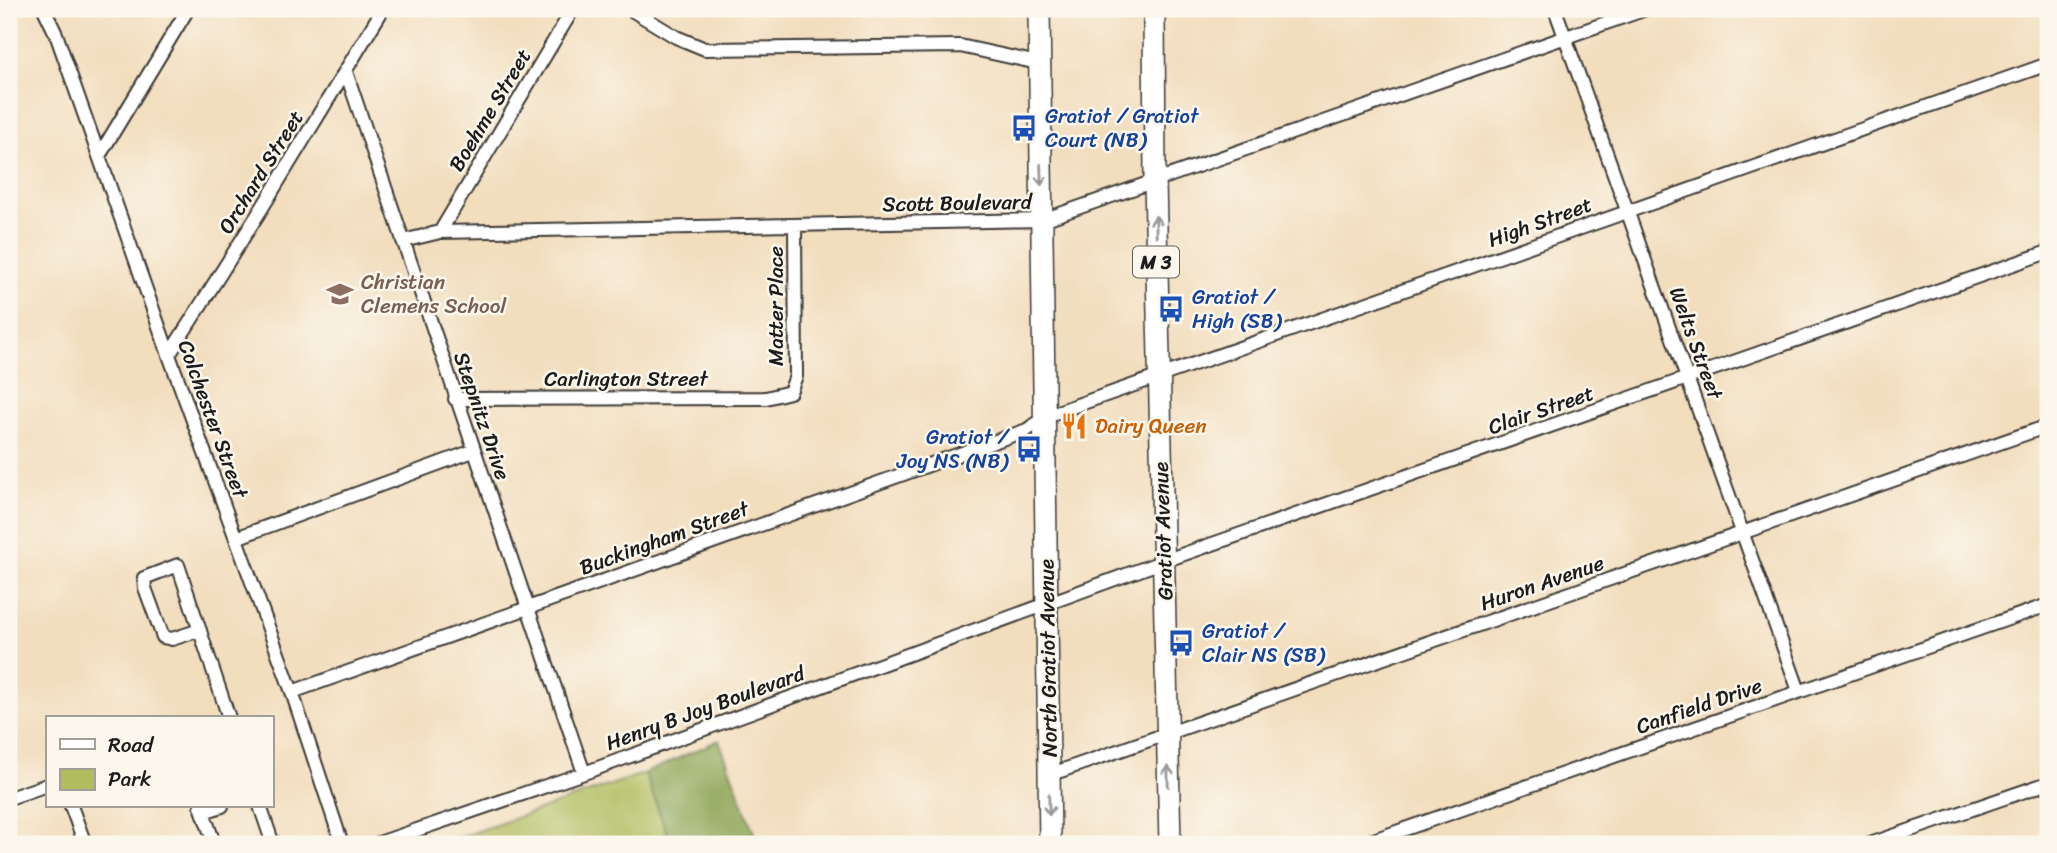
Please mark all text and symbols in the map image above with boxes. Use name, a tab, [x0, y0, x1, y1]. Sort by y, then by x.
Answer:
street label: Boehme Street	[438, 41, 542, 179]
place label: Gratiot / Gratiot Court (NB)	[1045, 97, 1200, 159]
street label: Orchard Street	[208, 102, 314, 242]
bus stop icon: Gratiot / Gratiot Court (NB)	[1009, 113, 1039, 143]
one-way arrow	[1035, 163, 1048, 186]
street label: Scott Boulevard	[882, 183, 1034, 223]
street label: High Street	[1482, 186, 1598, 258]
one-way arrow	[1149, 215, 1162, 238]
street label: Matter Place	[757, 246, 795, 366]
road number: M 3	[1133, 246, 1179, 278]
place label: Christian Clemens School	[361, 263, 507, 325]
place label: Gratiot / High (SB)	[1192, 278, 1283, 340]
school or university icon: Christian Clemens School	[325, 279, 355, 309]
street label: Welts Street	[1658, 281, 1734, 406]
bus stop icon: Gratiot / High (SB)	[1156, 294, 1186, 324]
street label: Colchester Street	[167, 334, 260, 505]
street label: Stepnitz Drive	[442, 347, 522, 486]
street label: Carlington Street	[544, 360, 709, 398]
street label: Clair Street	[1483, 374, 1599, 446]
place label: Dairy Queen	[1095, 407, 1207, 445]
restaurant icon: Dairy Queen	[1059, 411, 1089, 441]
place label: Gratiot / Joy NS (NB)	[896, 418, 1011, 480]
bus stop icon: Gratiot / Joy NS (NB)	[1014, 434, 1044, 464]
street label: Gratiot Avenue	[1142, 461, 1184, 601]
street label: Buckingham Street	[574, 489, 756, 586]
street label: Huron Avenue	[1475, 544, 1609, 622]
street label: North Gratiot Avenue	[1027, 559, 1069, 757]
place label: Gratiot / Clair NS (SB)	[1202, 612, 1326, 674]
bus stop icon: Gratiot / Clair NS (SB)	[1166, 628, 1196, 658]
street label: Henry B Joy Boulevard	[600, 654, 812, 762]
street label: Canfield Drive	[1631, 667, 1767, 745]
legend	[46, 716, 273, 808]
text: Road	[108, 726, 155, 764]
text: Park	[108, 760, 151, 798]
one-way arrow	[1162, 765, 1175, 788]
one-way arrow	[1042, 794, 1056, 817]

